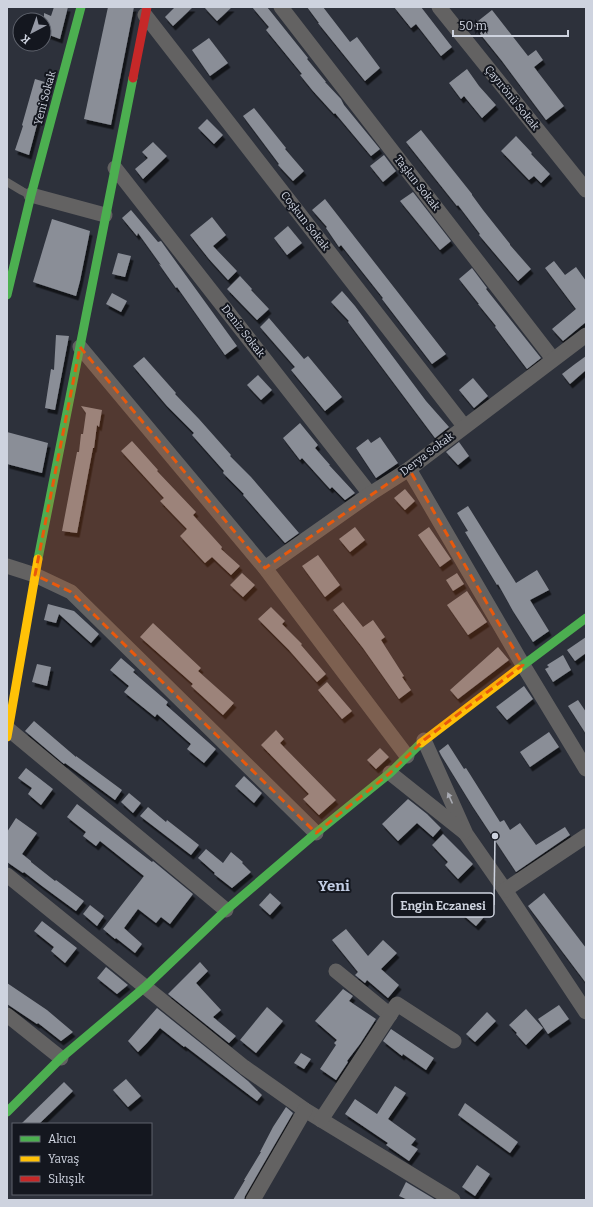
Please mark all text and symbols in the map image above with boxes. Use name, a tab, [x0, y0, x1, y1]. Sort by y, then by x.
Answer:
north arrow	[12, 12, 52, 52]
scale bar	[453, 12, 568, 38]
text: 50 m	[459, 19, 488, 33]
text: K	[18, 32, 33, 47]
street label: Çayırönü Sokak	[482, 63, 543, 134]
street label: Yeni Sokak	[32, 69, 59, 127]
street label: Taşkın Sokak	[391, 153, 443, 214]
street label: Coşkun Sokak	[278, 189, 333, 254]
street label: Deniz Sokak	[219, 302, 268, 360]
street label: Derya Sokak	[398, 429, 457, 478]
one-way arrow	[447, 793, 453, 804]
district label: Yeni	[318, 877, 350, 895]
callout: Engin Eczanesi	[392, 893, 494, 917]
text: Engin Eczanesi	[400, 899, 486, 913]
legend	[12, 1123, 152, 1195]
text: Akıcı	[48, 1132, 77, 1146]
text: Yavaş	[48, 1152, 80, 1166]
text: Sıkışık	[48, 1172, 85, 1186]

